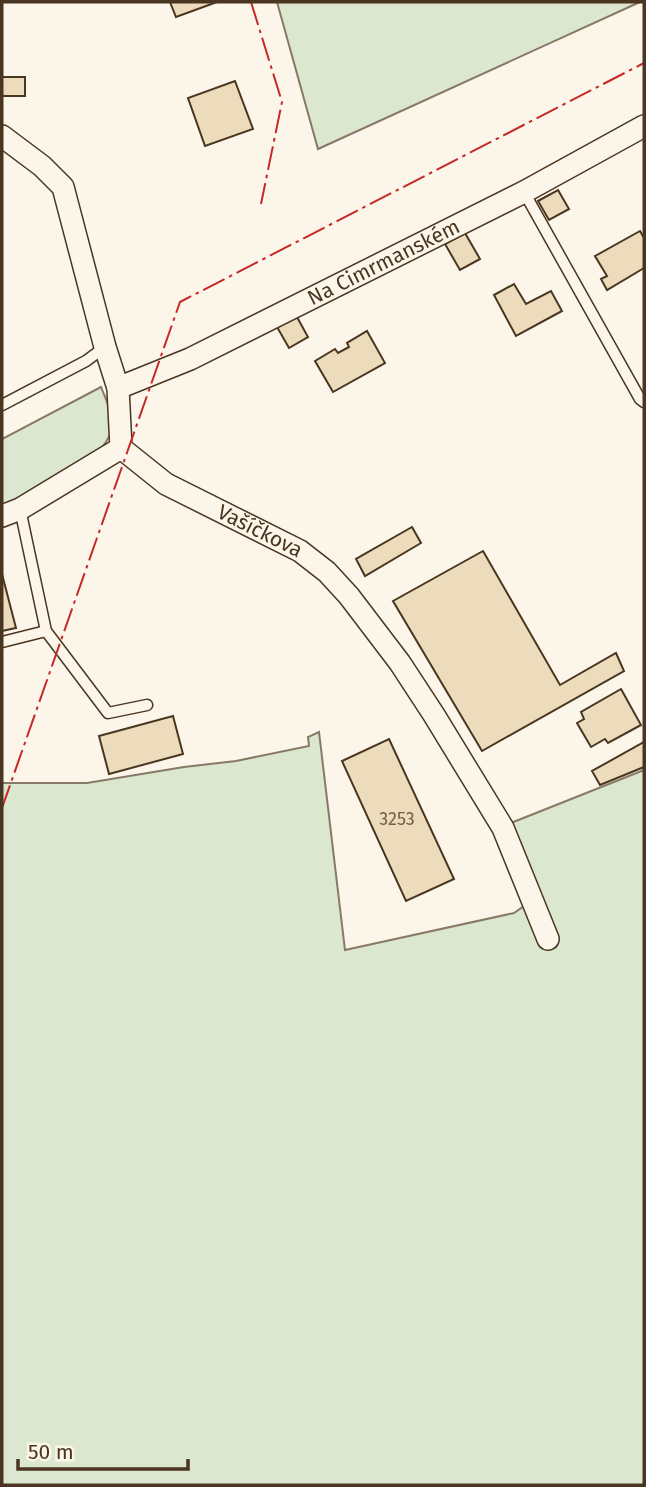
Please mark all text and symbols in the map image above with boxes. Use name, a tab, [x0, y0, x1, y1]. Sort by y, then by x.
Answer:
street label: Na Cimrmanském	[303, 213, 464, 311]
street label: Vašíčkova	[213, 499, 307, 563]
house number: 3253	[379, 808, 415, 830]
scale bar	[18, 1428, 187, 1472]
text: 50 m	[28, 1439, 74, 1465]

